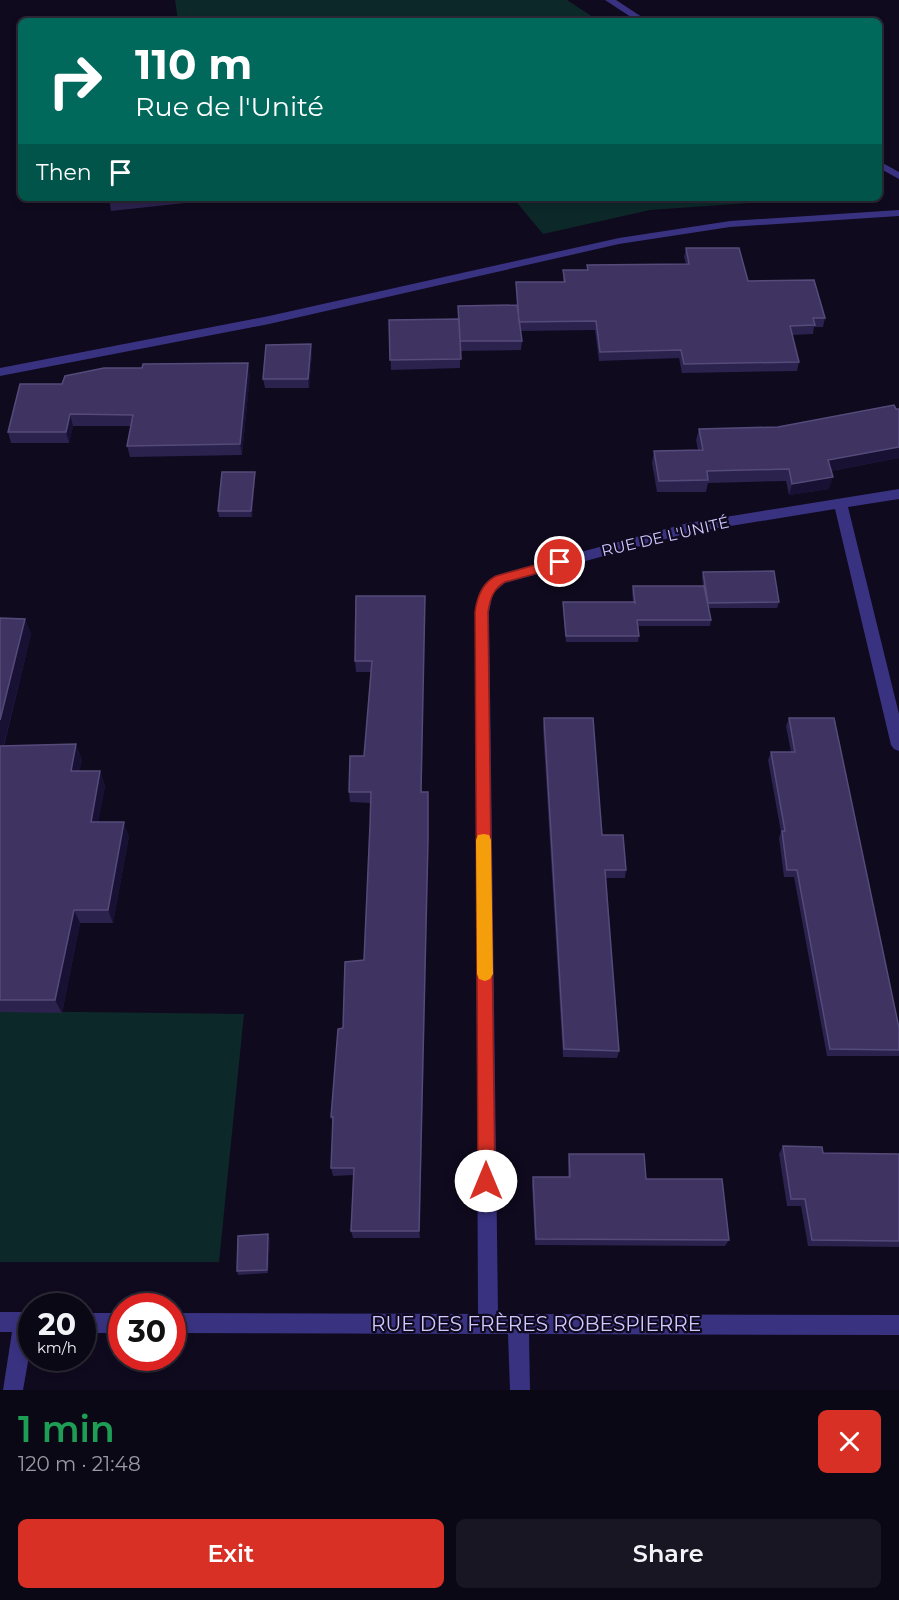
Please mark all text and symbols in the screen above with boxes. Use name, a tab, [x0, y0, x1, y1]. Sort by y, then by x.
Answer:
text: 110 m	[135, 38, 252, 90]
icon: right	[36, 42, 114, 120]
text: Rue de l'Unité	[135, 90, 324, 123]
icon: arrive	[104, 156, 137, 189]
text: Then	[36, 159, 92, 186]
street label: RUE DE L'UNITÉ	[599, 513, 731, 560]
pin	[534, 536, 585, 587]
icon: arrive	[543, 545, 576, 578]
position arrow	[454, 1149, 518, 1213]
speed limit sign: 30	[108, 1293, 186, 1371]
text: 20	[38, 1306, 76, 1343]
street label: RUE DES FRÈRES ROBESPIERRE	[371, 1312, 701, 1336]
text: km/h	[37, 1338, 77, 1357]
text: 1 min	[18, 1407, 115, 1451]
button: close	[818, 1410, 881, 1473]
text: 120 m · 21:48	[18, 1452, 141, 1476]
button: Exit	[18, 1519, 444, 1588]
button: Share	[456, 1519, 881, 1588]

